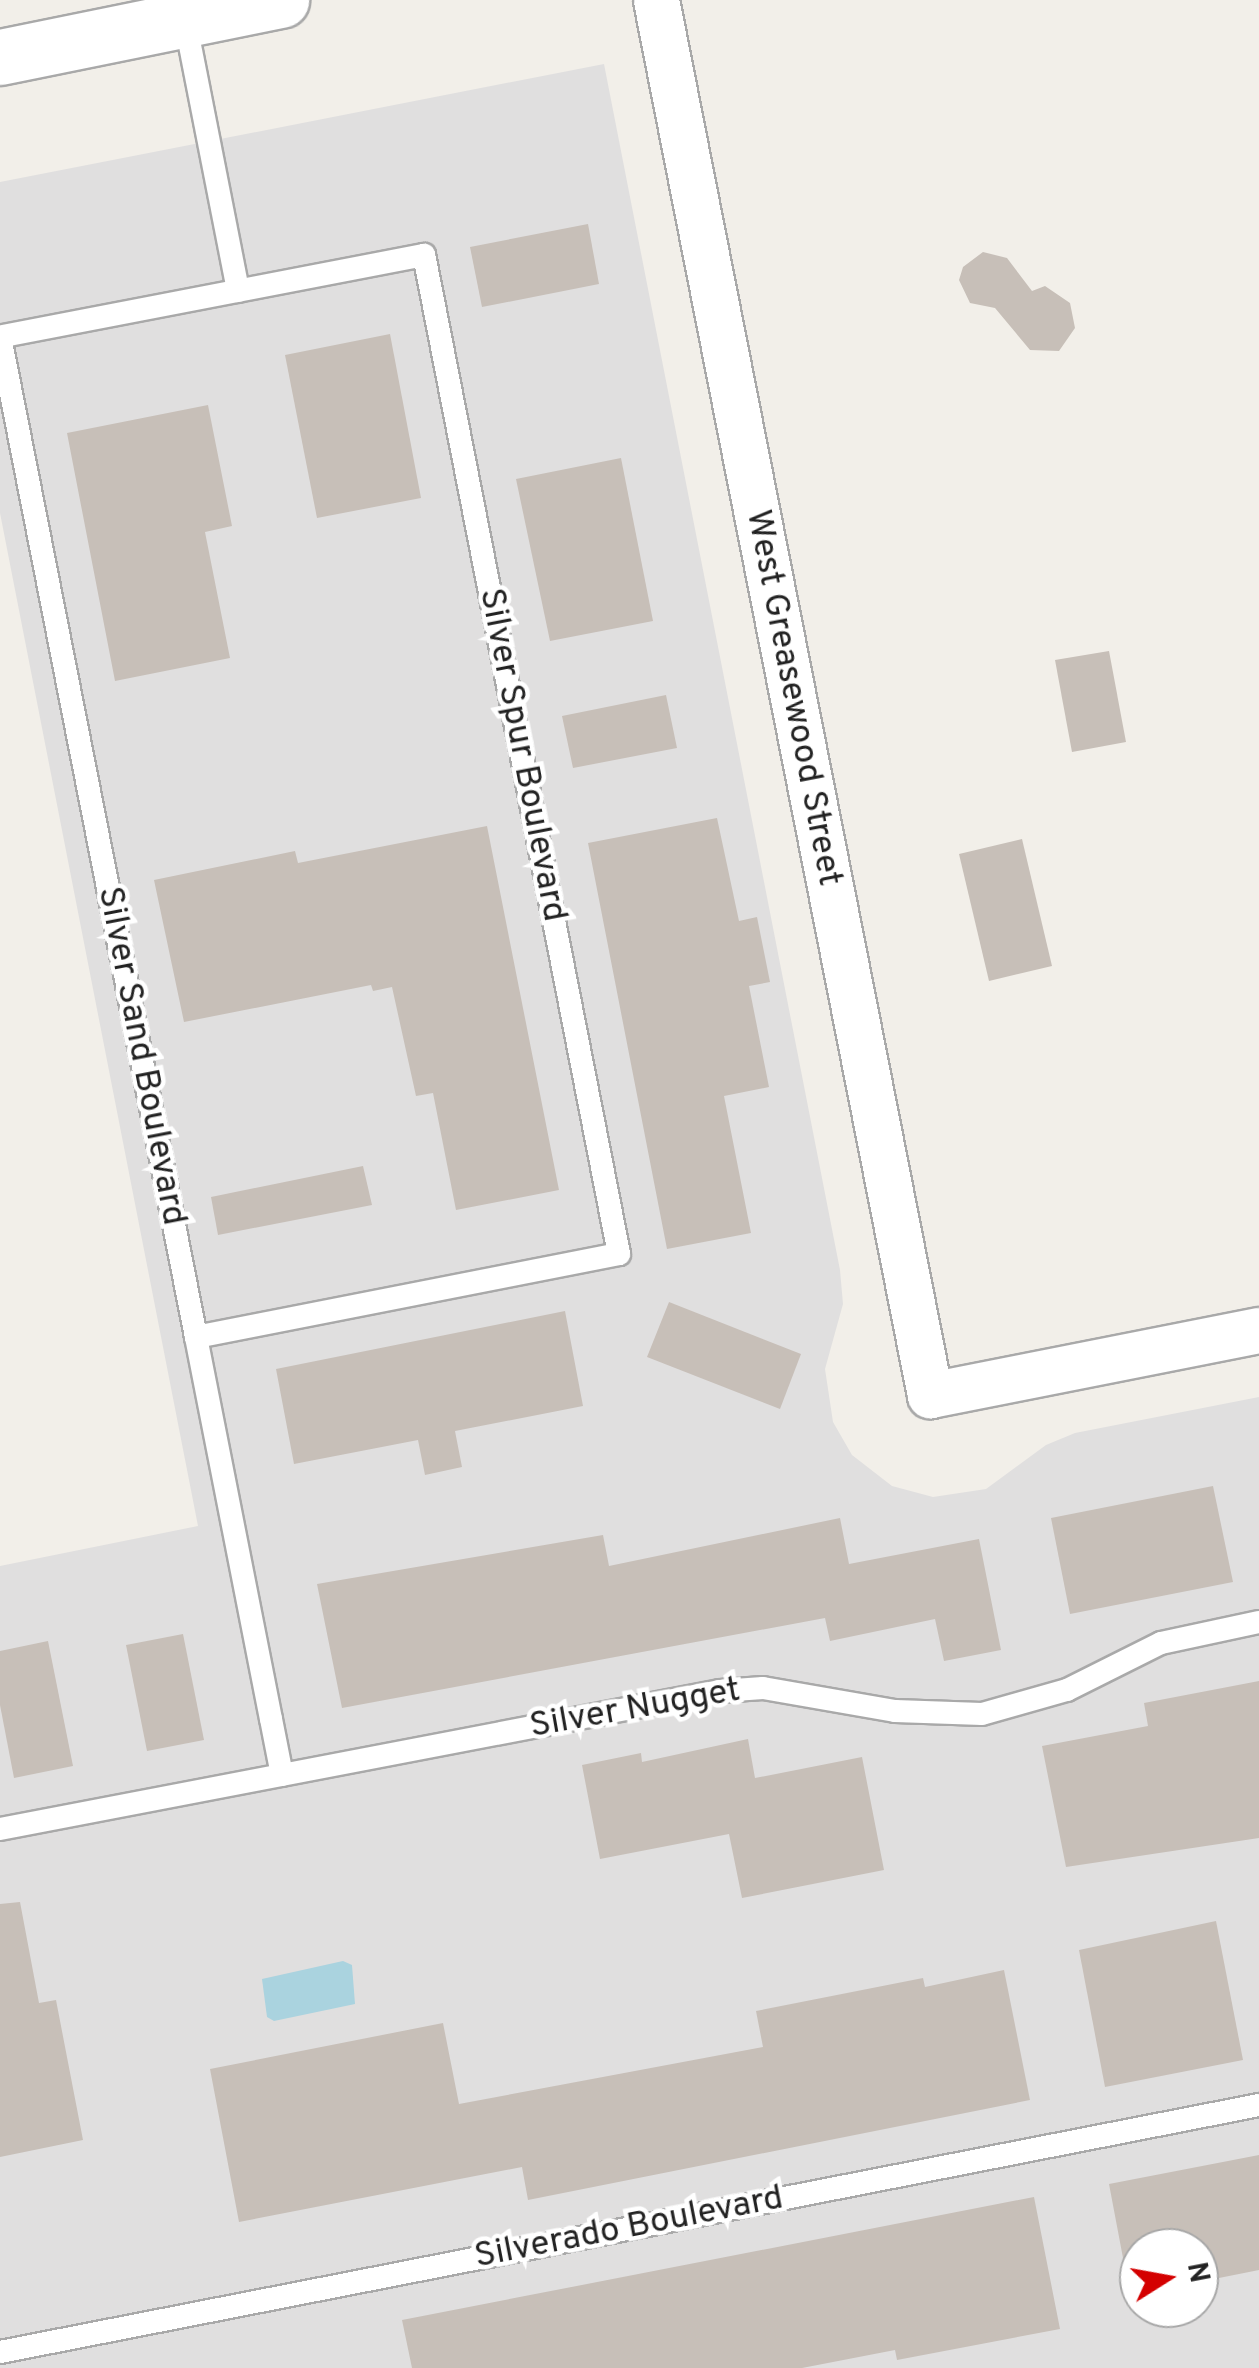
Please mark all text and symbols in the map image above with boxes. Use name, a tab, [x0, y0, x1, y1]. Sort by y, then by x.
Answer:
street label: West Greasewood Street	[736, 506, 850, 890]
street label: Silver Spur Boulevard	[469, 585, 575, 925]
street label: Silver Sand Boulevard	[88, 883, 194, 1229]
street label: Silver Nugget	[527, 1670, 743, 1748]
street label: Silverado Boulevard	[471, 2177, 787, 2279]
north arrow	[1119, 2228, 1219, 2328]
text: N	[1177, 2259, 1216, 2286]

